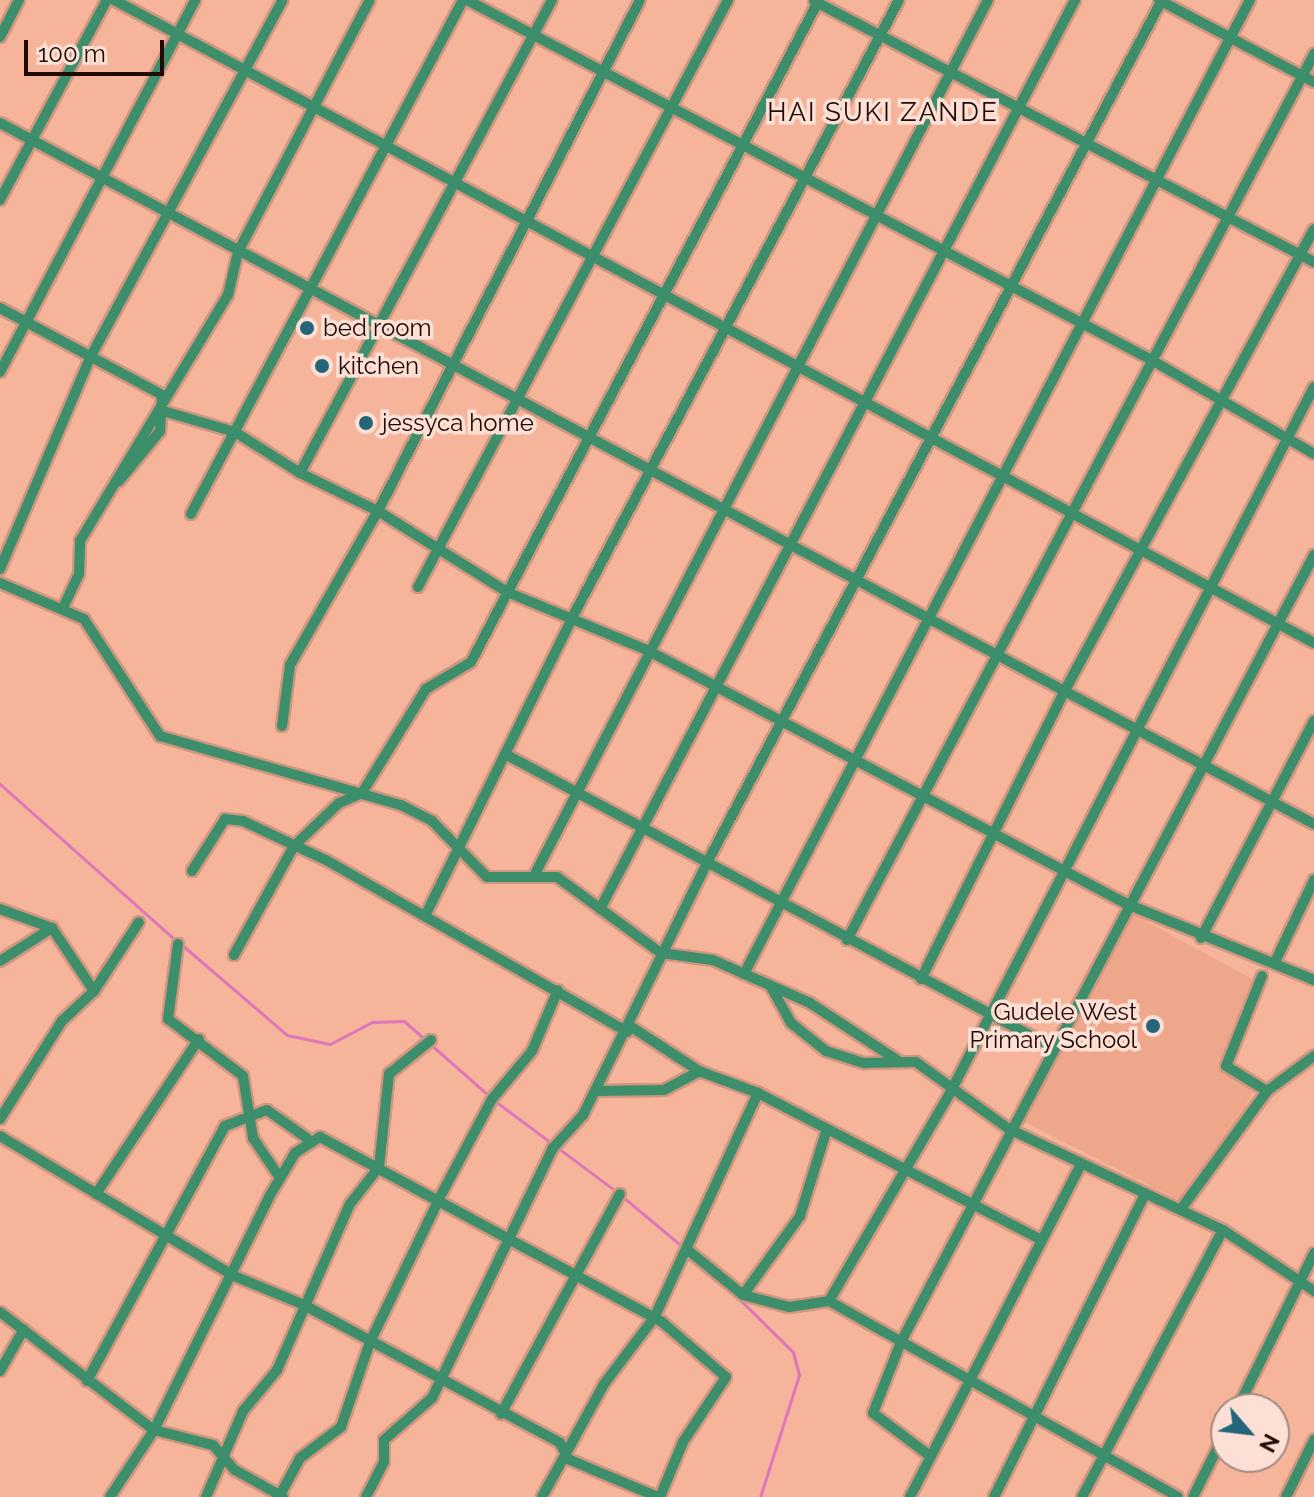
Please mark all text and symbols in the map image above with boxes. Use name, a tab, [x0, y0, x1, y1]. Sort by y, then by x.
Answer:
scale bar	[28, 24, 168, 74]
text: 100 m	[38, 39, 106, 68]
district label: HAI SUKI ZANDE	[767, 97, 999, 129]
place label: bed room	[323, 314, 432, 342]
marker: bed room	[298, 319, 316, 337]
place label: kitchen	[338, 352, 419, 380]
marker: kitchen	[313, 357, 331, 375]
place label: jessyca home	[382, 409, 534, 437]
marker: jessyca home	[357, 414, 375, 432]
place label: Gudele West Primary School	[969, 998, 1137, 1054]
marker: Gudele West Primary School	[1144, 1017, 1162, 1035]
north arrow	[1210, 1393, 1290, 1473]
text: N	[1254, 1430, 1285, 1457]

